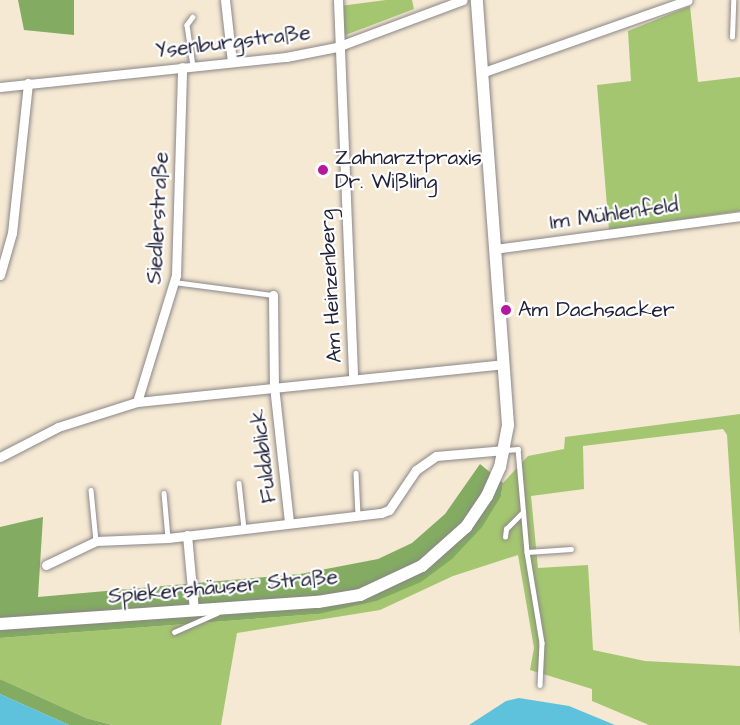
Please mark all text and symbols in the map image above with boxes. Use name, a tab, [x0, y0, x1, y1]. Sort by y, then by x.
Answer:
street label: Ysenburgstraße	[154, 20, 312, 64]
place label: Zahnarztpraxis Dr. Wißling	[335, 145, 482, 195]
street label: Siedlerstraße	[142, 151, 174, 285]
marker: Zahnarztpraxis Dr. Wißling	[316, 163, 330, 177]
street label: Im Mühlenfeld	[548, 193, 680, 235]
street label: Am Heinzenberg	[314, 209, 348, 363]
place label: Am Dachsacker	[518, 297, 675, 323]
marker: Am Dachsacker	[499, 303, 513, 317]
street label: Fuldablick	[246, 408, 282, 504]
street label: Spiekershäuser Straße	[107, 564, 339, 610]

